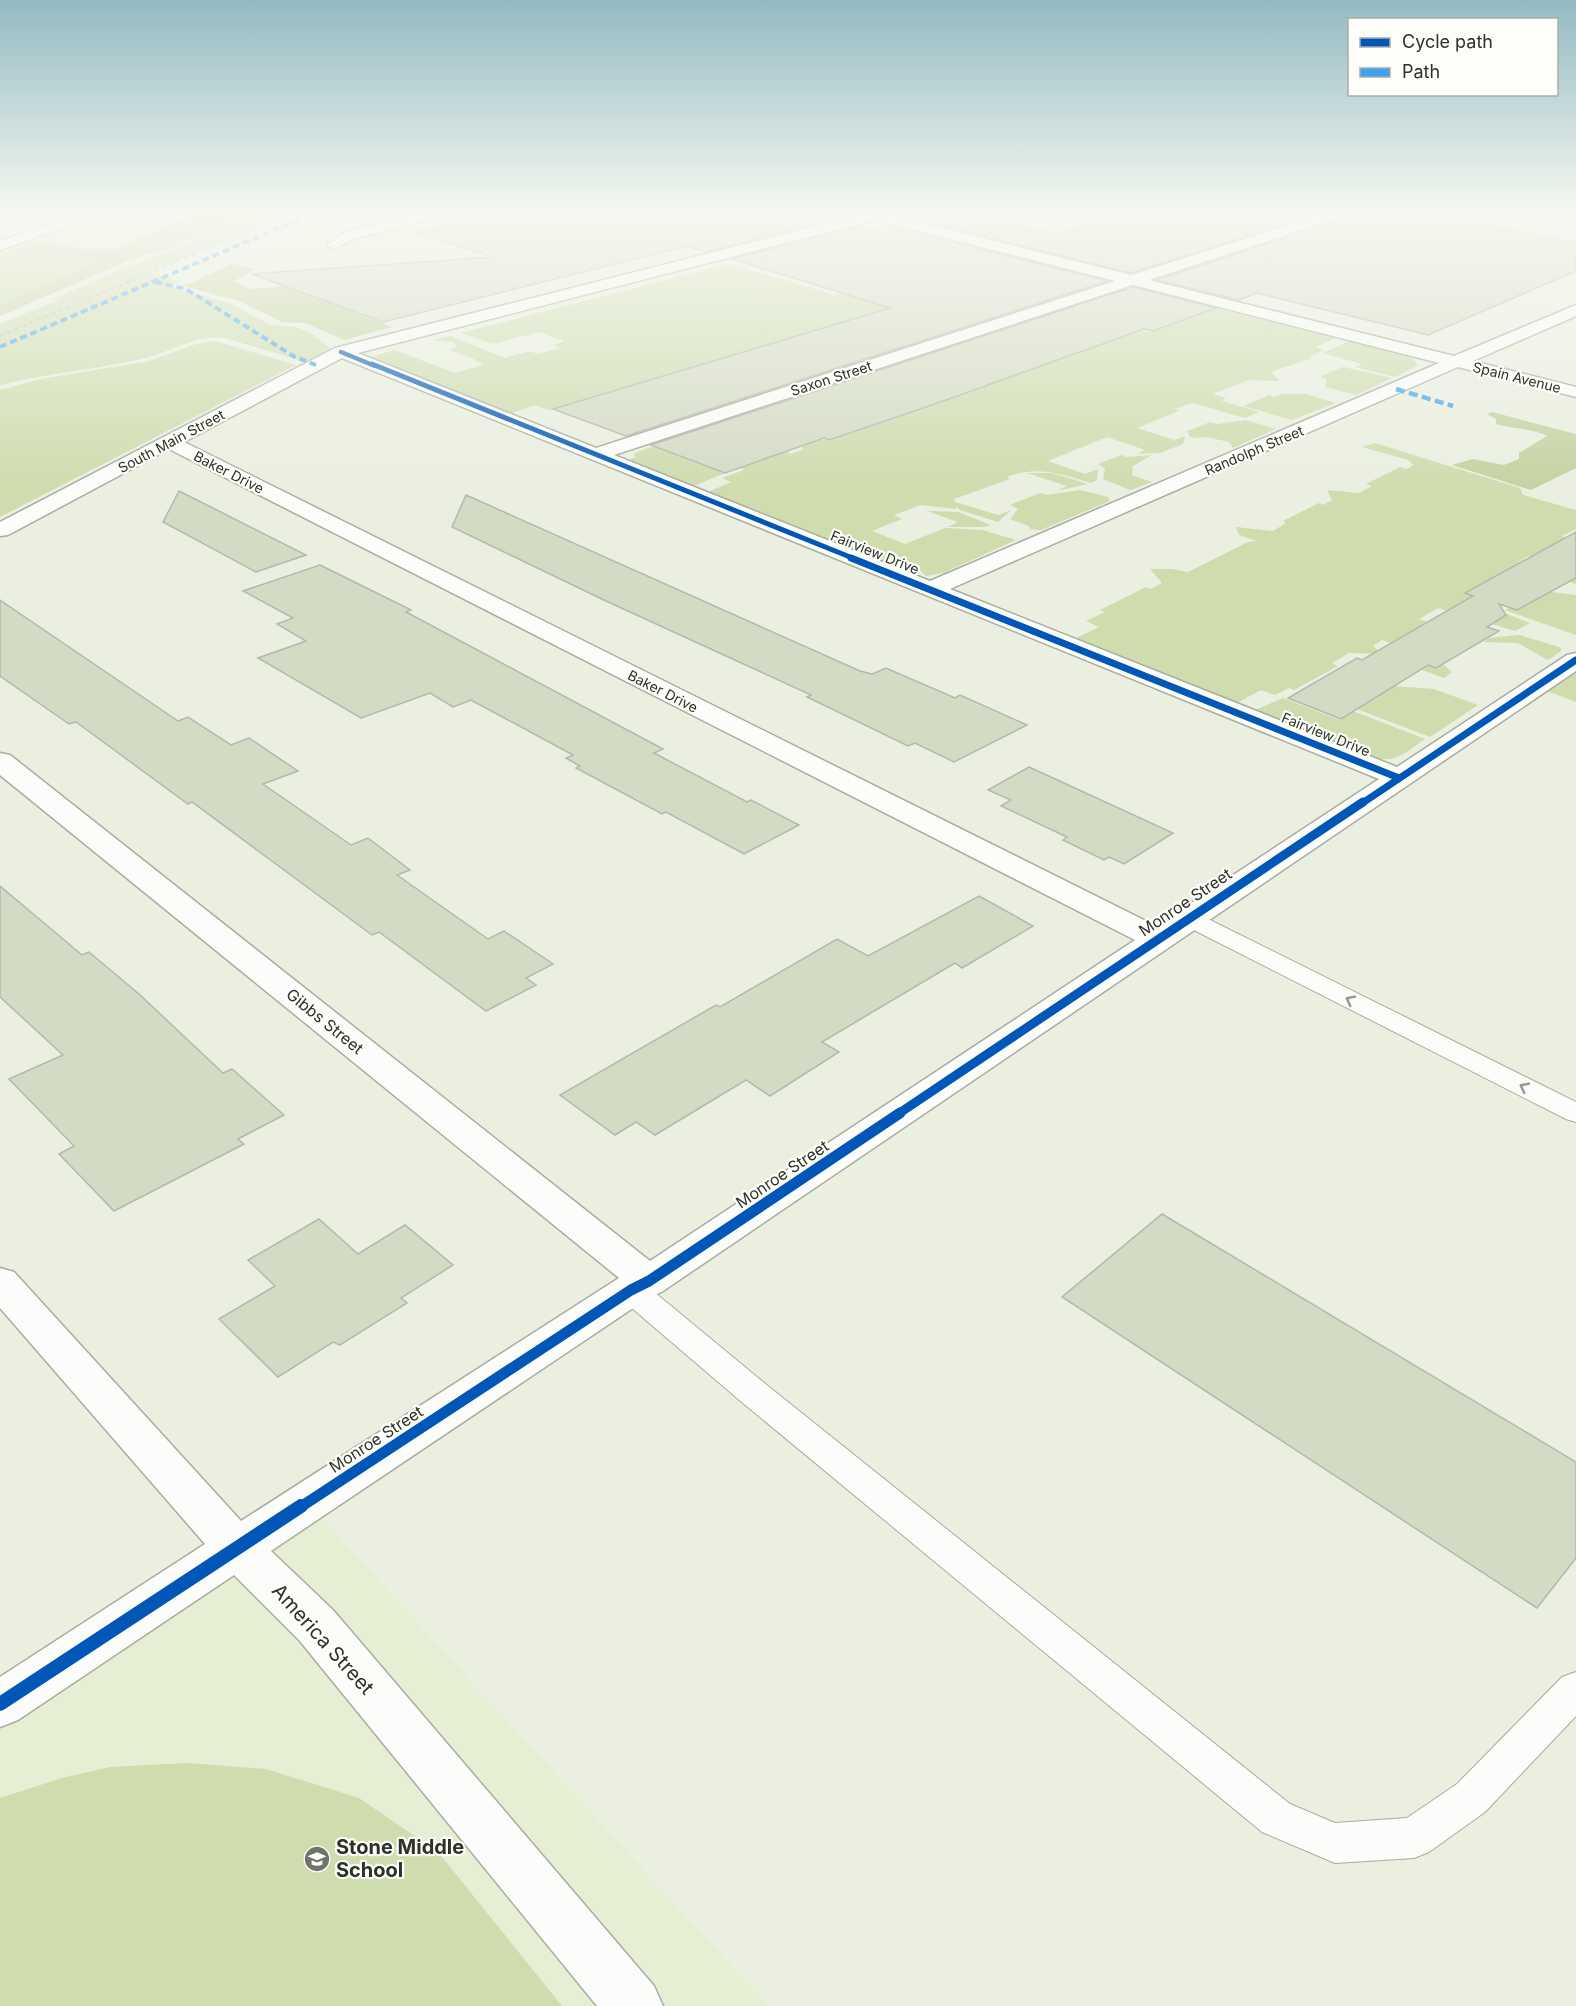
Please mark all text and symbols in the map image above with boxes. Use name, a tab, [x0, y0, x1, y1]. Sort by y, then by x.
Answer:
legend	[1348, 18, 1558, 96]
text: Cycle path	[1402, 31, 1493, 52]
text: Path	[1402, 61, 1440, 82]
street label: Saxon Street	[788, 357, 874, 399]
street label: Spain Avenue	[1471, 358, 1563, 396]
street label: South Main Street	[115, 406, 227, 476]
street label: Randolph Street	[1202, 421, 1306, 478]
street label: Baker Drive	[191, 447, 267, 497]
street label: Fairview Drive	[828, 527, 922, 577]
street label: Baker Drive	[625, 666, 701, 716]
street label: Fairview Drive	[1279, 709, 1373, 759]
street label: Monroe Street	[1135, 864, 1235, 940]
street label: Gibbs Street	[282, 984, 368, 1058]
one-way arrow	[1345, 995, 1356, 1007]
one-way arrow	[1519, 1083, 1530, 1094]
street label: Monroe Street	[732, 1136, 832, 1212]
street label: Monroe Street	[325, 1401, 427, 1477]
street label: America Street	[267, 1579, 379, 1700]
place label: Stone Middle School	[336, 1835, 464, 1882]
school or university icon: Stone Middle School	[302, 1844, 332, 1874]

